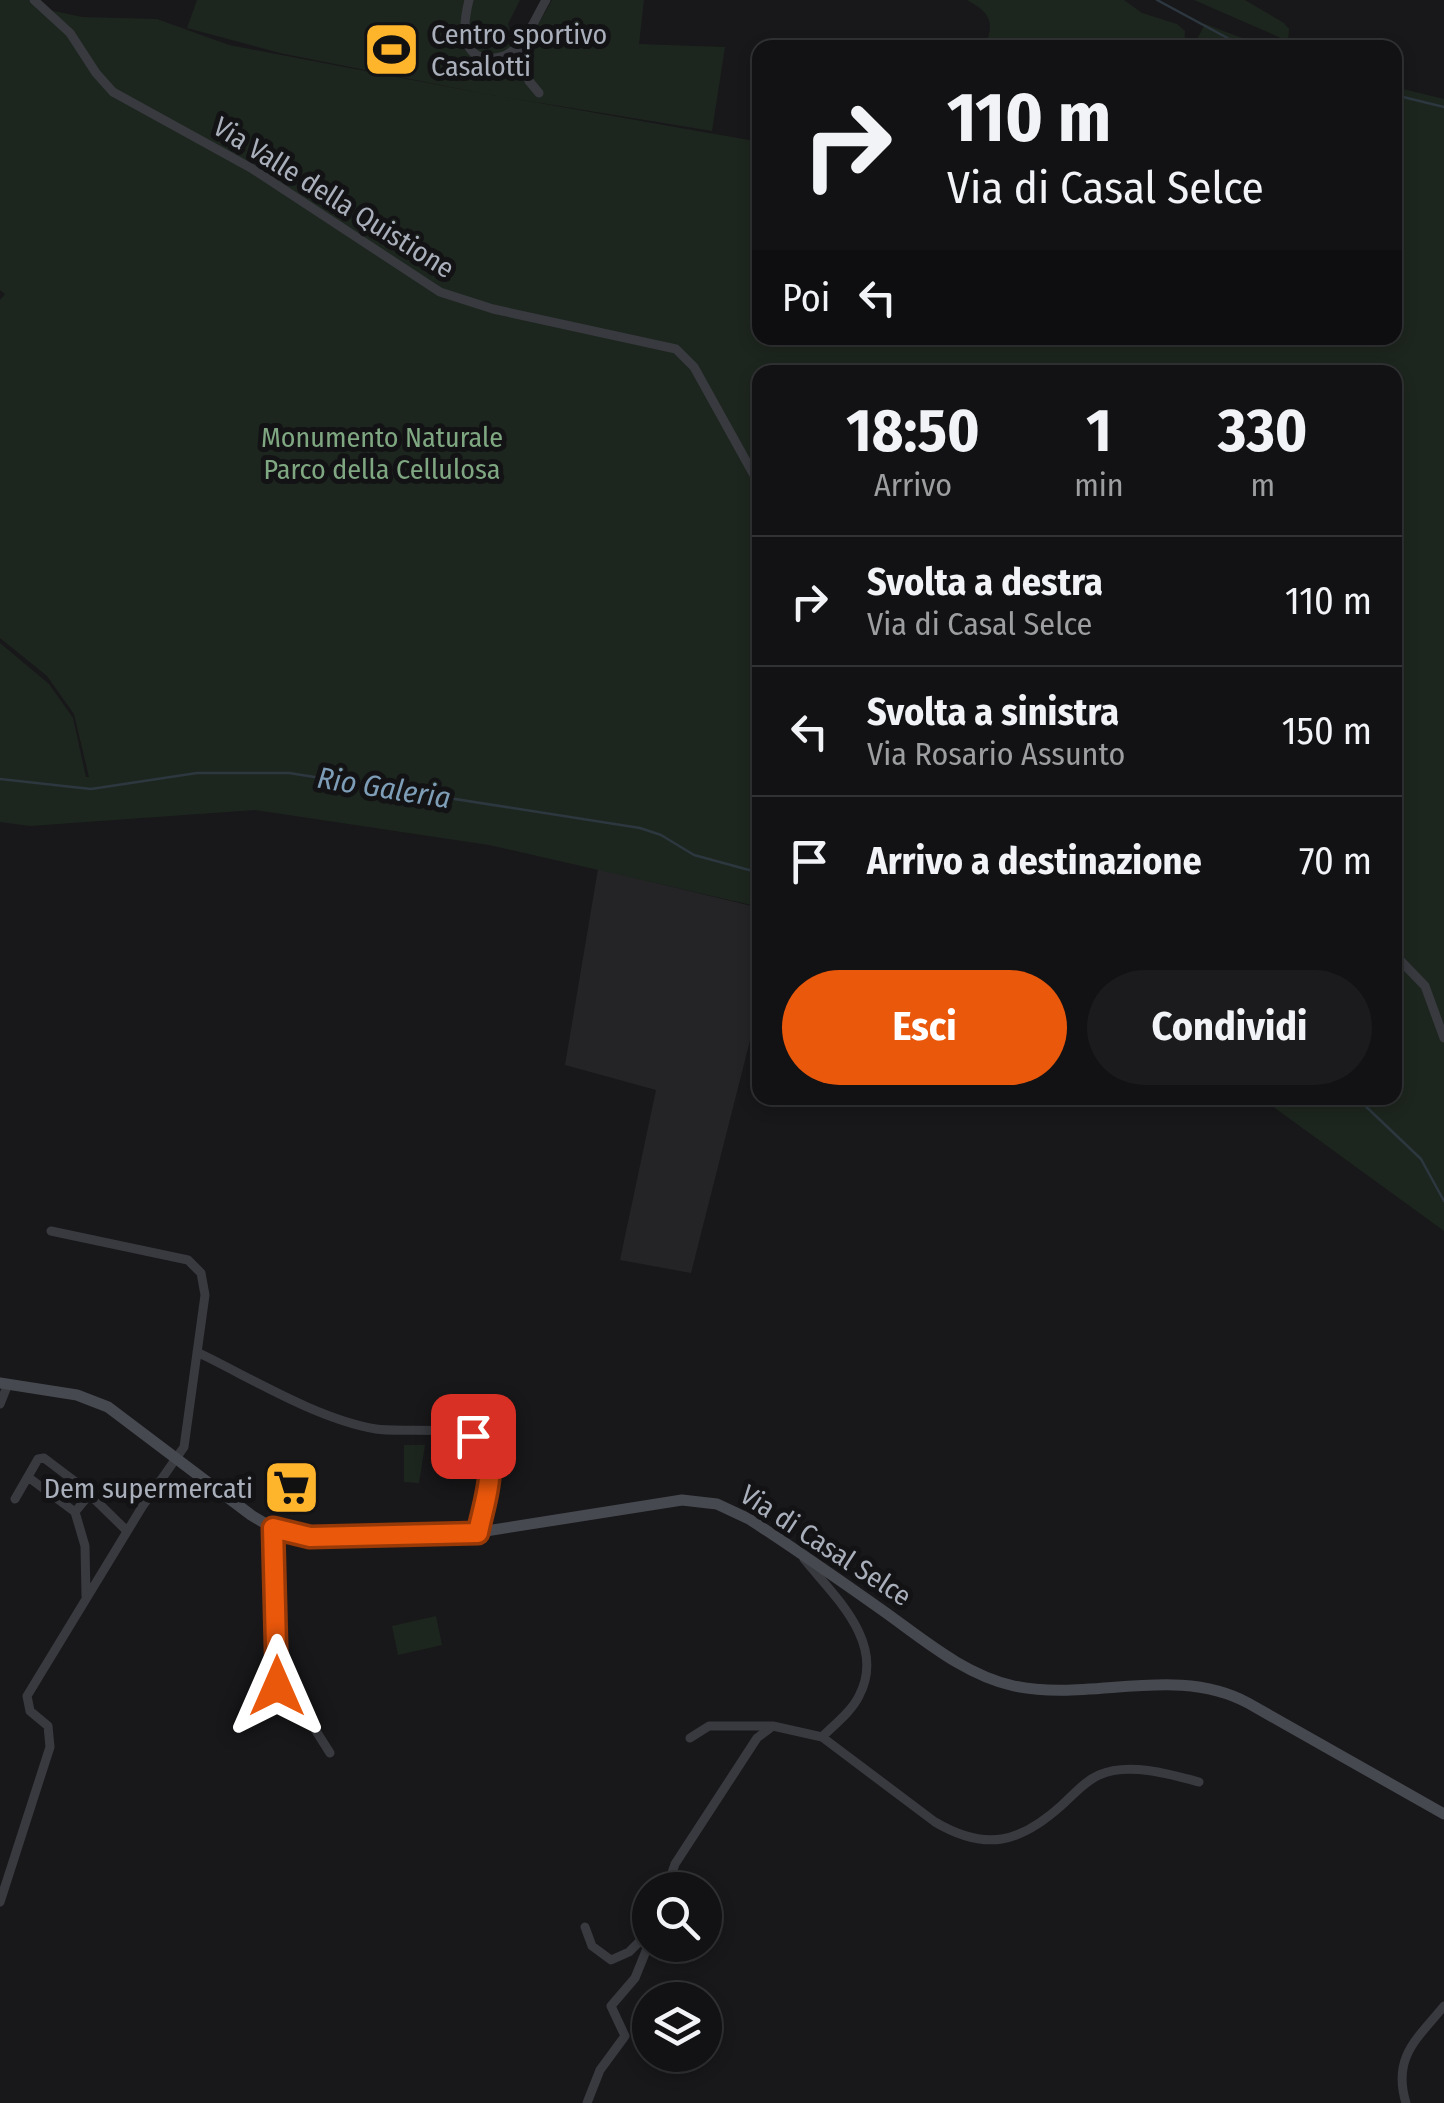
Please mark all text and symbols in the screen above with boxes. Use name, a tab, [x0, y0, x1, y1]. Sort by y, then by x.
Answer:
place label: Centro sportivo Casalotti	[431, 18, 607, 83]
sports icon: Centro sportivo Casalotti	[362, 20, 422, 80]
text: 110 m	[947, 76, 1111, 160]
icon: right	[782, 80, 912, 210]
street label: Via Valle della Quistione	[207, 110, 460, 285]
text: Via di Casal Selce	[947, 161, 1264, 215]
icon: left	[850, 270, 905, 325]
text: Poi	[782, 275, 830, 321]
text: 18:50	[846, 395, 980, 467]
text: 1	[1086, 395, 1112, 467]
text: 330	[1218, 395, 1308, 467]
park label: Monumento Naturale Parco della Cellulosa	[261, 421, 503, 486]
text: Arrivo	[874, 466, 952, 504]
text: min	[1074, 466, 1124, 504]
text: m	[1251, 466, 1275, 504]
text: Svolta a destra	[867, 559, 1103, 605]
icon: right	[782, 574, 837, 629]
text: 110 m	[1285, 578, 1372, 624]
text: Via di Casal Selce	[867, 605, 1092, 643]
text: Svolta a sinistra	[867, 689, 1119, 735]
icon: left	[782, 704, 837, 759]
text: 150 m	[1282, 708, 1372, 754]
text: Via Rosario Assunto	[867, 735, 1125, 773]
water label: Rio Galeria	[315, 760, 453, 816]
icon: arrive	[782, 834, 837, 889]
text: Arrivo a destinazione	[867, 838, 1202, 884]
text: 70 m	[1299, 838, 1372, 884]
button: Esci	[782, 970, 1067, 1085]
button: Condividi	[1087, 970, 1372, 1085]
pin	[431, 1394, 516, 1479]
icon: arrive	[446, 1409, 501, 1464]
supermarket icon: Dem supermercati	[262, 1458, 322, 1518]
place label: Dem supermercati	[44, 1472, 253, 1505]
street label: Via di Casal Selce	[734, 1478, 917, 1613]
position arrow	[225, 1634, 329, 1738]
map controls	[632, 1872, 722, 2072]
button: search	[632, 1872, 722, 1962]
button: layers	[632, 1982, 722, 2072]

